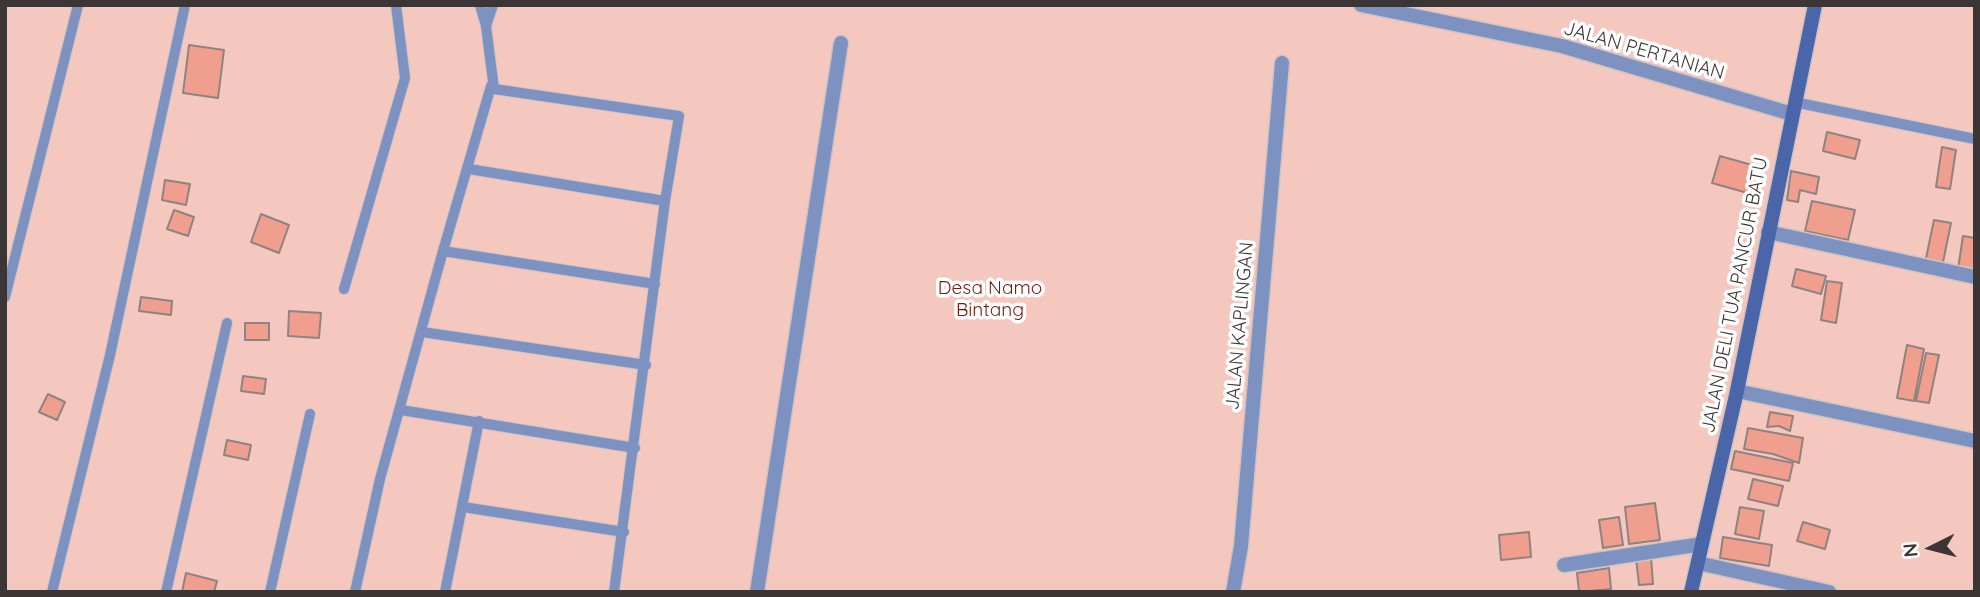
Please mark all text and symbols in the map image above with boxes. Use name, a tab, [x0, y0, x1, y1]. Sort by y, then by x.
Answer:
street label: JALAN PERTANIAN	[1561, 17, 1727, 85]
street label: JALAN DELI TUA PANCUR BATU	[1697, 155, 1773, 435]
street label: JALAN KAPLINGAN	[1221, 241, 1259, 411]
park label: Desa Namo Bintang	[938, 277, 1042, 321]
north arrow	[1896, 513, 1966, 583]
text: N	[1897, 542, 1923, 558]

